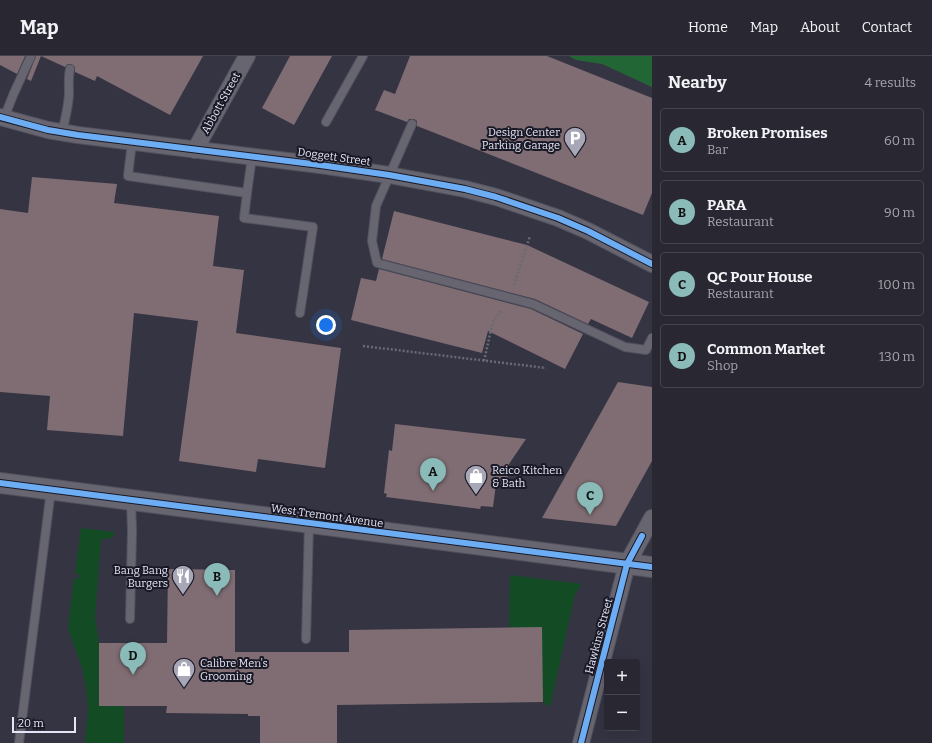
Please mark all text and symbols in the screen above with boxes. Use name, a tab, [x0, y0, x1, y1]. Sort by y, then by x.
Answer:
text: Map	[20, 16, 59, 39]
text: Home	[688, 19, 728, 36]
text: Map	[750, 19, 778, 36]
text: About	[800, 19, 840, 36]
text: Contact	[862, 19, 912, 36]
street label: Abbott Street	[199, 70, 243, 136]
text: Nearby	[668, 72, 727, 93]
text: 4 results	[864, 75, 916, 90]
text: Broken Promises	[707, 124, 828, 142]
parking icon: Design Center Parking Garage	[562, 125, 588, 158]
place label: Design Center Parking Garage	[482, 126, 560, 152]
text: A	[677, 133, 687, 148]
text: 60 m	[884, 133, 915, 148]
text: Bar	[707, 142, 728, 157]
street label: Doggett Street	[297, 145, 371, 169]
text: PARA	[707, 196, 746, 214]
text: B	[678, 205, 686, 220]
text: 90 m	[884, 205, 915, 220]
text: Restaurant	[707, 214, 774, 229]
text: QC Pour House	[707, 268, 813, 286]
text: C	[678, 277, 686, 292]
text: 100 m	[878, 277, 915, 292]
text: Restaurant	[707, 286, 774, 301]
your location	[316, 315, 336, 335]
text: Common Market	[707, 340, 825, 358]
text: D	[677, 349, 687, 364]
text: 130 m	[879, 349, 915, 364]
text: Shop	[707, 358, 738, 373]
pin: A	[420, 458, 446, 491]
shop icon: Reico Kitchen & Bath	[463, 463, 489, 496]
place label: Reico Kitchen & Bath	[492, 464, 562, 490]
pin: C	[577, 482, 603, 515]
street label: West Tremont Avenue	[270, 502, 384, 530]
restaurant icon: Bang Bang Burgers	[170, 563, 196, 596]
pin: B	[204, 563, 230, 596]
place label: Bang Bang Burgers	[114, 564, 168, 590]
street label: Hawkins Street	[583, 597, 615, 675]
pin: D	[120, 642, 146, 675]
shop icon: Calibre Men's Grooming	[171, 656, 197, 689]
place label: Calibre Men's Grooming	[200, 657, 268, 683]
map controls	[604, 659, 640, 731]
button: +	[604, 659, 640, 695]
button: −	[604, 695, 640, 731]
scale bar	[12, 715, 76, 734]
text: 20 m	[18, 717, 44, 730]

